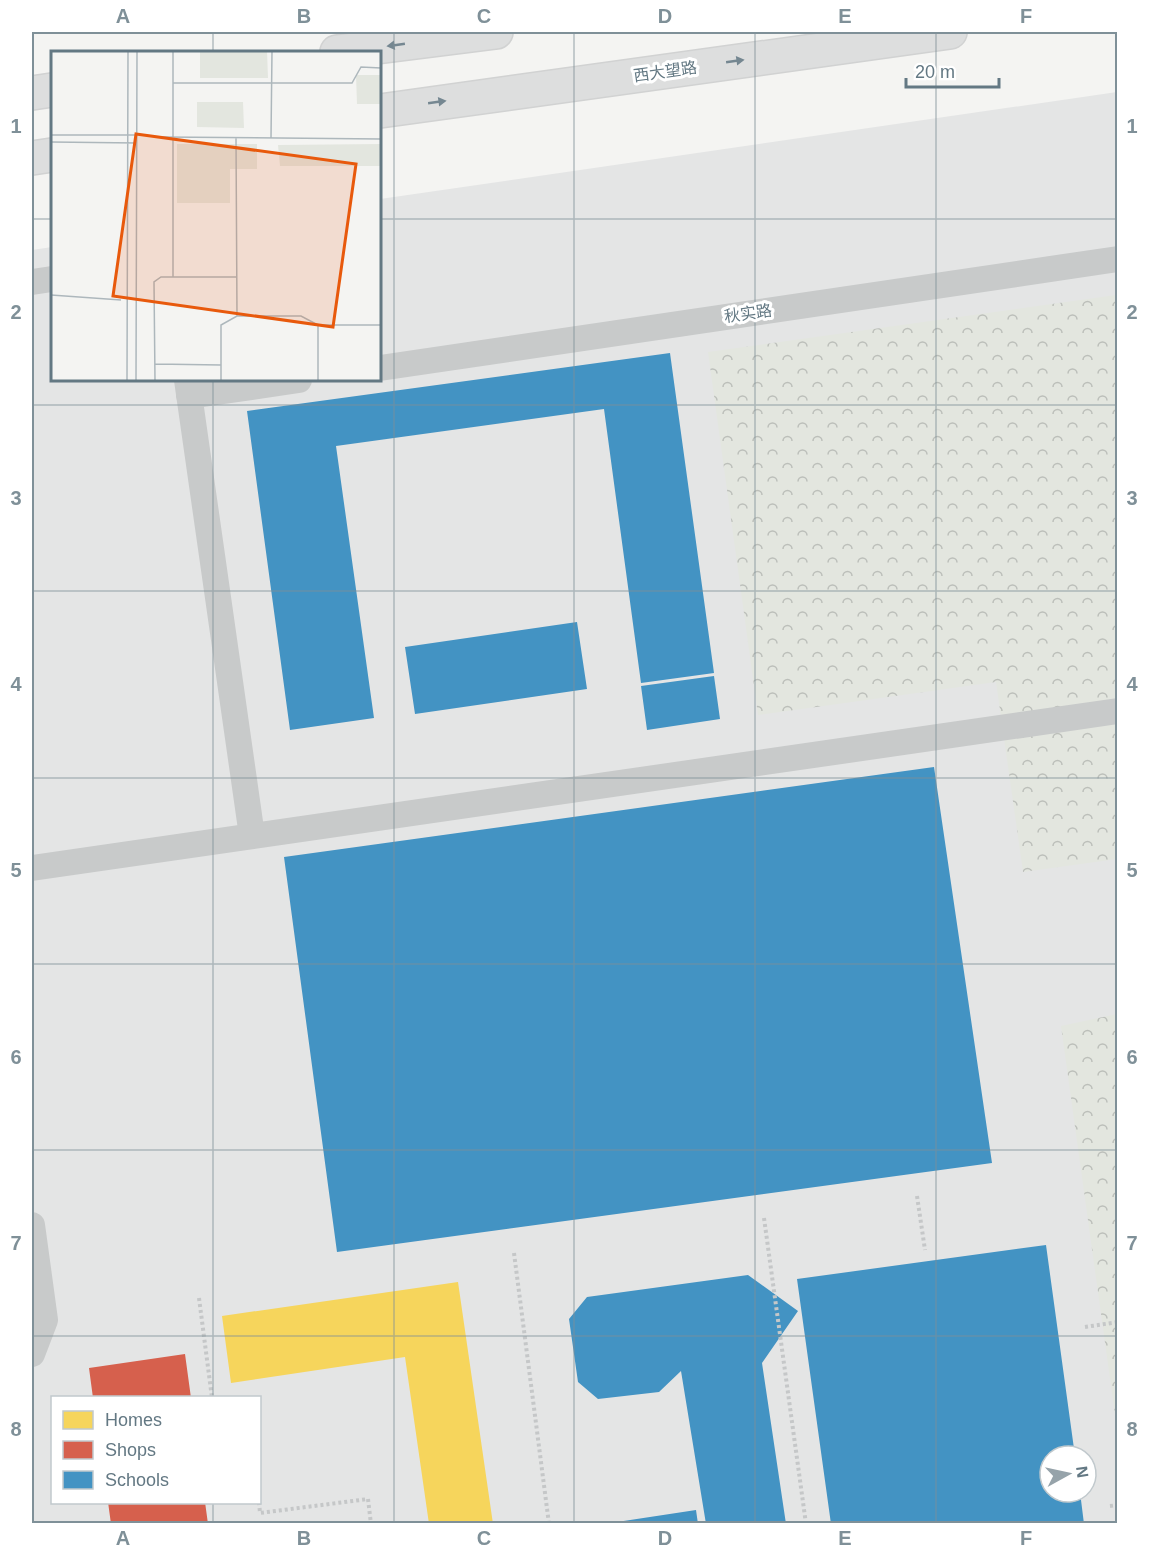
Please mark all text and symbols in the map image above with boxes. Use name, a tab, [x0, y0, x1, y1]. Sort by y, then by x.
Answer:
text: A	[116, 5, 130, 27]
text: B	[297, 5, 311, 27]
text: C	[477, 5, 491, 27]
text: D	[658, 5, 672, 27]
text: E	[838, 5, 852, 27]
text: F	[1020, 5, 1032, 27]
one-way arrow	[386, 40, 405, 49]
inset map	[51, 51, 381, 381]
scale bar	[906, 51, 999, 89]
one-way arrow	[725, 57, 744, 66]
street label: 西大望路	[632, 59, 698, 84]
text: 20 m	[915, 62, 955, 82]
one-way arrow	[428, 98, 447, 107]
text: 1	[10, 115, 22, 137]
text: 1	[1126, 115, 1138, 137]
text: 2	[10, 301, 22, 323]
text: 2	[1126, 301, 1138, 323]
street label: 秋实路	[723, 302, 773, 325]
text: 3	[10, 487, 22, 509]
text: 3	[1126, 487, 1138, 509]
text: 4	[10, 673, 22, 695]
text: 4	[1126, 673, 1138, 695]
text: 5	[10, 859, 22, 881]
text: 5	[1126, 859, 1138, 881]
text: 6	[10, 1046, 22, 1068]
text: 6	[1126, 1046, 1138, 1068]
text: 7	[10, 1232, 22, 1254]
text: 7	[1126, 1232, 1138, 1254]
legend	[51, 1396, 261, 1504]
text: Homes	[105, 1410, 162, 1430]
text: 8	[10, 1418, 22, 1440]
text: 8	[1126, 1418, 1138, 1440]
text: Shops	[105, 1440, 156, 1460]
north arrow	[1038, 1444, 1098, 1504]
text: N	[1073, 1465, 1092, 1479]
text: Schools	[105, 1470, 169, 1490]
text: A	[116, 1527, 130, 1549]
text: B	[297, 1527, 311, 1549]
text: C	[477, 1527, 491, 1549]
text: D	[658, 1527, 672, 1549]
text: E	[838, 1527, 852, 1549]
text: F	[1020, 1527, 1032, 1549]

